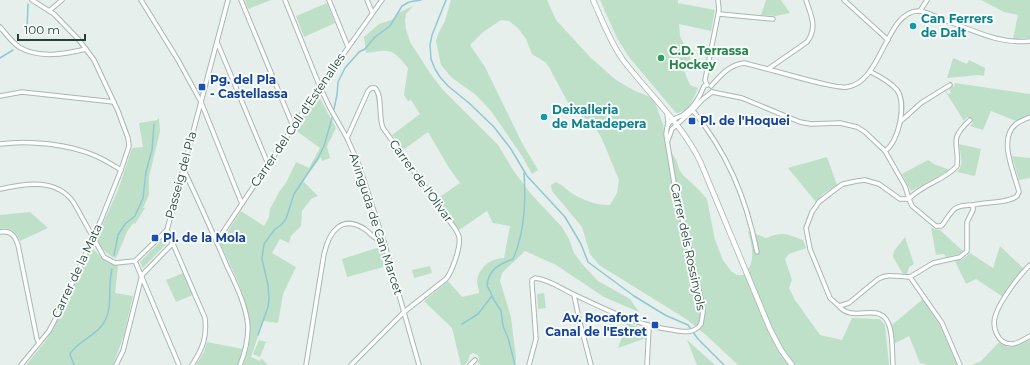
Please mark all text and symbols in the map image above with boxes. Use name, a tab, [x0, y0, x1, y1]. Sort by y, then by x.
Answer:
place label: Can Ferrers de Dalt	[921, 11, 994, 40]
scale bar	[18, 16, 85, 42]
marker: Can Ferrers de Dalt	[908, 21, 918, 31]
text: 100 m	[24, 22, 60, 37]
place label: C.D. Terrassa Hockey	[669, 43, 749, 72]
street label: Carrer del Coll d'Estenalles	[247, 50, 348, 189]
marker: C.D. Terrassa Hockey	[656, 53, 666, 63]
place label: Pg. del Pla - Castellassa	[210, 72, 288, 101]
marker: Pg. del Pla - Castellassa	[197, 82, 207, 92]
place label: Deixalleria de Matadepera	[552, 102, 646, 131]
marker: Deixalleria de Matadepera	[539, 112, 549, 122]
place label: Pl. de l'Hoquei	[700, 113, 790, 128]
marker: Pl. de l'Hoquei	[687, 116, 697, 126]
street label: Passeig del Pla	[162, 130, 199, 220]
street label: Carrer de l'Olivar	[386, 136, 457, 225]
street label: Avinguda de Can Marcet	[346, 151, 407, 297]
street label: Carrer dels Rossinyols	[668, 182, 709, 312]
street label: Carrer de la Mata	[48, 221, 105, 320]
place label: Pl. de la Mola	[163, 230, 246, 245]
marker: Pl. de la Mola	[150, 233, 160, 243]
place label: Av. Rocafort - Canal de l'Estret	[545, 310, 648, 339]
marker: Av. Rocafort - Canal de l'Estret	[650, 320, 660, 330]

